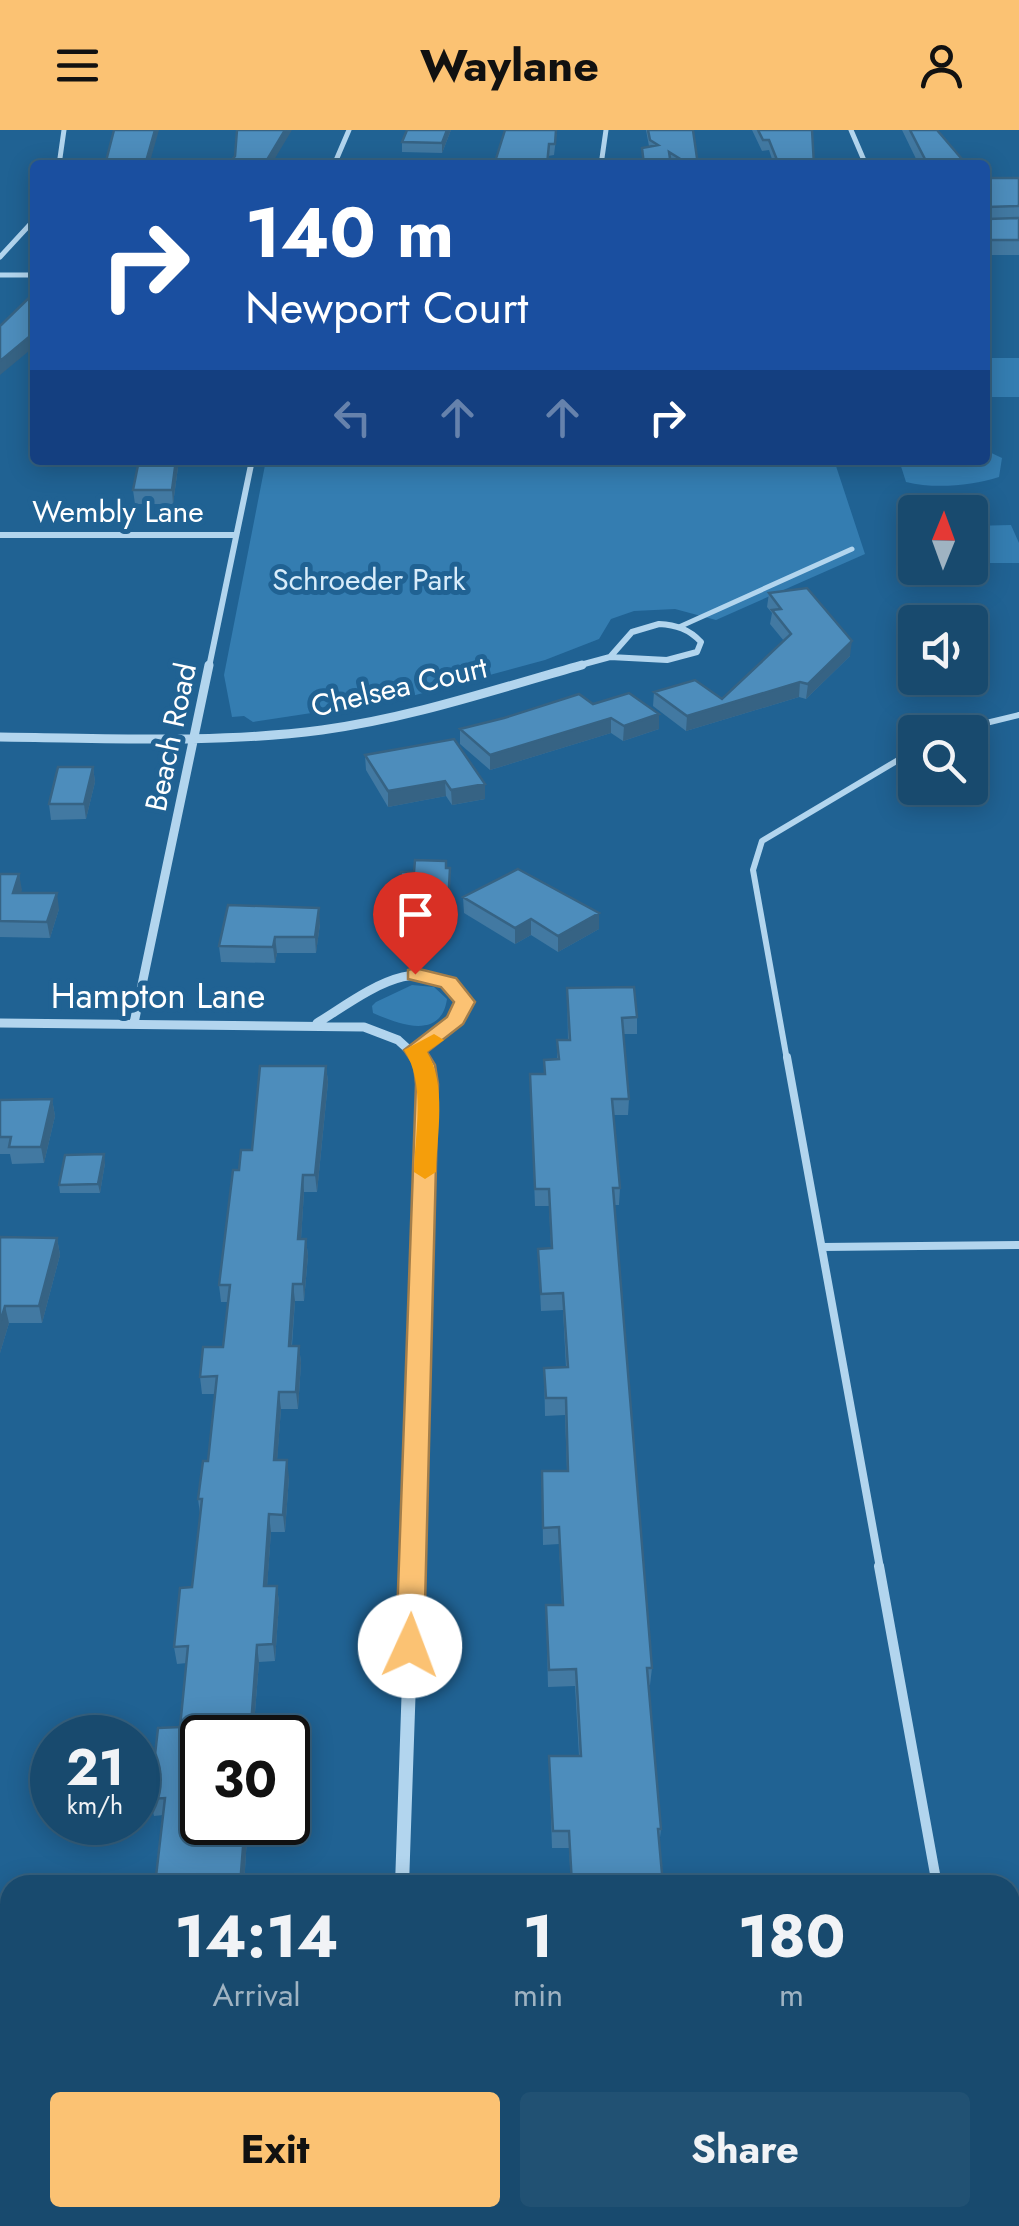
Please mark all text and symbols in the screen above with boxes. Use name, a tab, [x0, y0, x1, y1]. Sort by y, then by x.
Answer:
text: Waylane	[420, 33, 599, 98]
icon: menu	[50, 38, 105, 93]
icon: person	[914, 38, 969, 93]
text: 140 m	[245, 182, 454, 283]
icon: right	[80, 200, 210, 330]
text: Newport Court	[245, 275, 528, 340]
icon: left	[325, 390, 380, 445]
icon: ahead	[430, 390, 485, 445]
icon: ahead	[535, 390, 590, 445]
icon: right	[640, 390, 695, 445]
street label: Wembly Lane	[32, 490, 204, 533]
north arrow	[898, 495, 988, 585]
map controls	[898, 495, 988, 805]
park label: Schroeder Park	[272, 558, 467, 601]
button: sound	[898, 605, 988, 695]
street label: Chelsea Court	[306, 645, 492, 728]
street label: Beach Road	[134, 659, 207, 815]
button: search	[898, 715, 988, 805]
pin	[373, 872, 458, 975]
icon: arrive	[388, 887, 443, 942]
street label: Hampton Lane	[51, 971, 265, 1021]
position arrow	[358, 1594, 462, 1698]
speed limit sign: 30	[180, 1715, 310, 1845]
text: 21	[66, 1731, 124, 1804]
text: km/h	[67, 1787, 123, 1823]
text: 14:14	[174, 1893, 339, 1980]
text: 1	[523, 1893, 553, 1980]
text: 180	[738, 1893, 846, 1980]
text: Arrival	[212, 1972, 301, 2018]
text: min	[513, 1972, 563, 2018]
text: m	[779, 1972, 804, 2018]
button: Exit	[50, 2092, 500, 2207]
button: Share	[520, 2092, 970, 2207]

